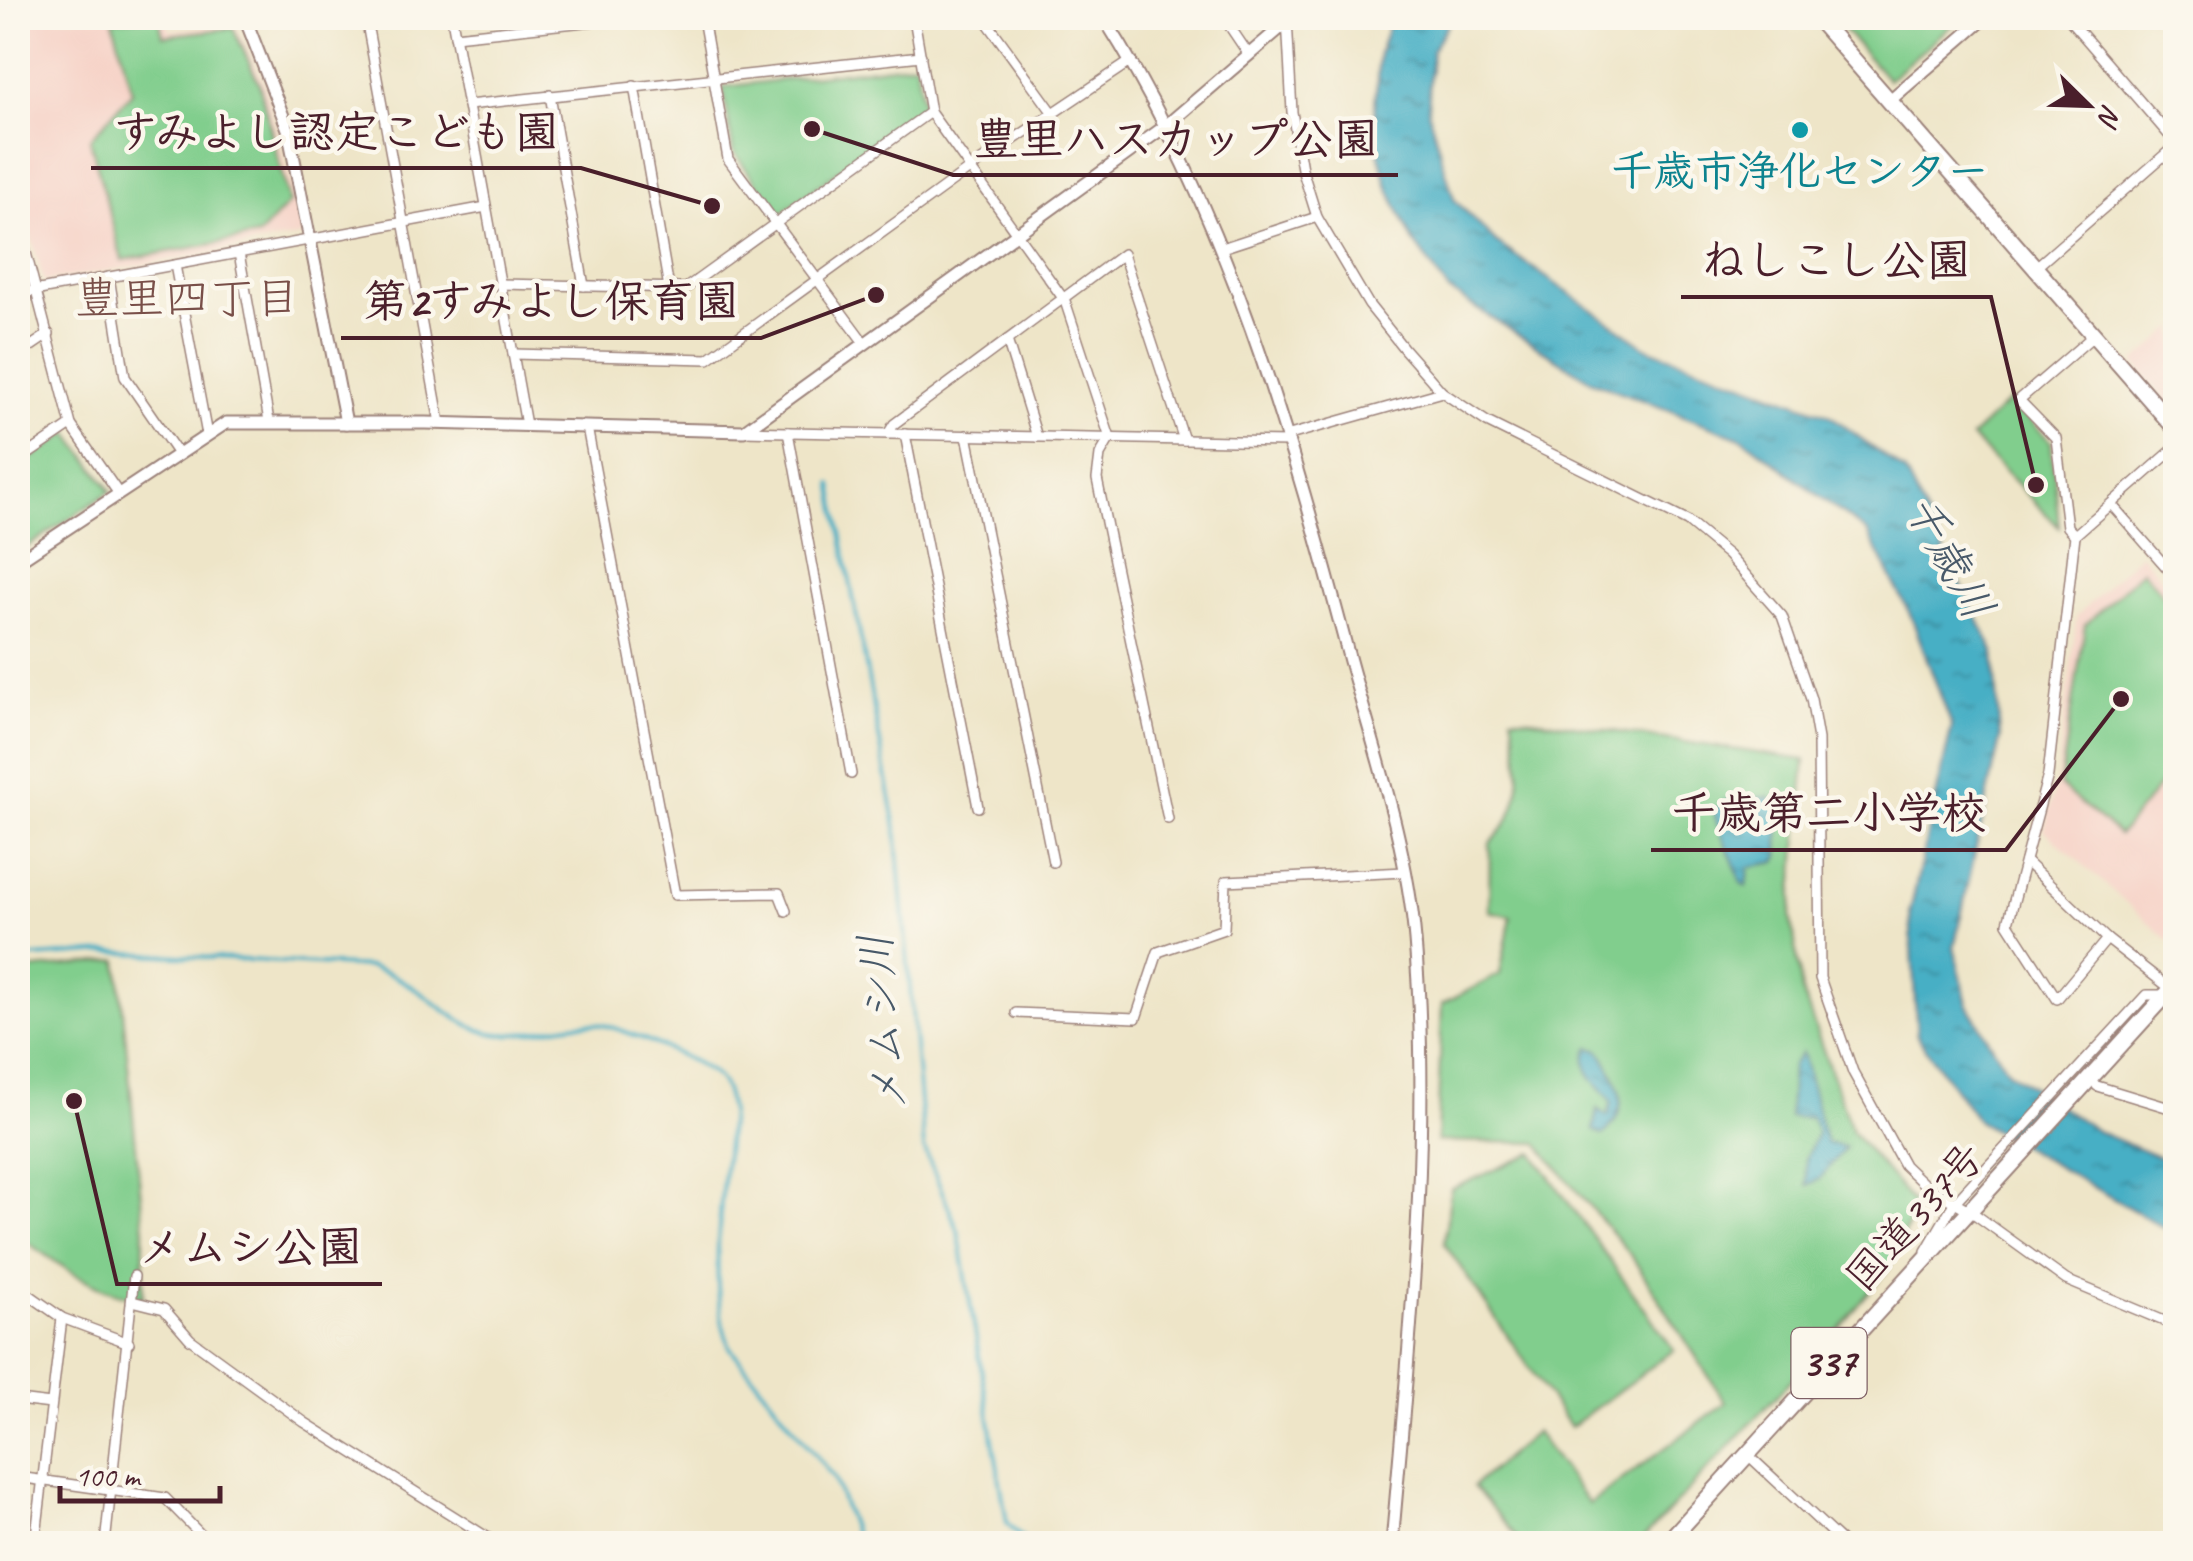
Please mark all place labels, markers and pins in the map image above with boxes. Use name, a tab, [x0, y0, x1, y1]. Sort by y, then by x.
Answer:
callout: すみよし認定こども園	[91, 93, 581, 168]
callout: 豊里ハスカップ公園	[953, 100, 1398, 175]
marker: 千歳市浄化センター	[1789, 119, 1811, 141]
place label: 千歳市浄化センター	[1611, 145, 1989, 198]
callout: ねしこし公園	[1681, 222, 1991, 297]
callout: 第2すみよし保育園	[341, 263, 761, 338]
callout: 千歳第二小学校	[1651, 775, 2006, 850]
callout: メムシ公園	[117, 1209, 382, 1284]

